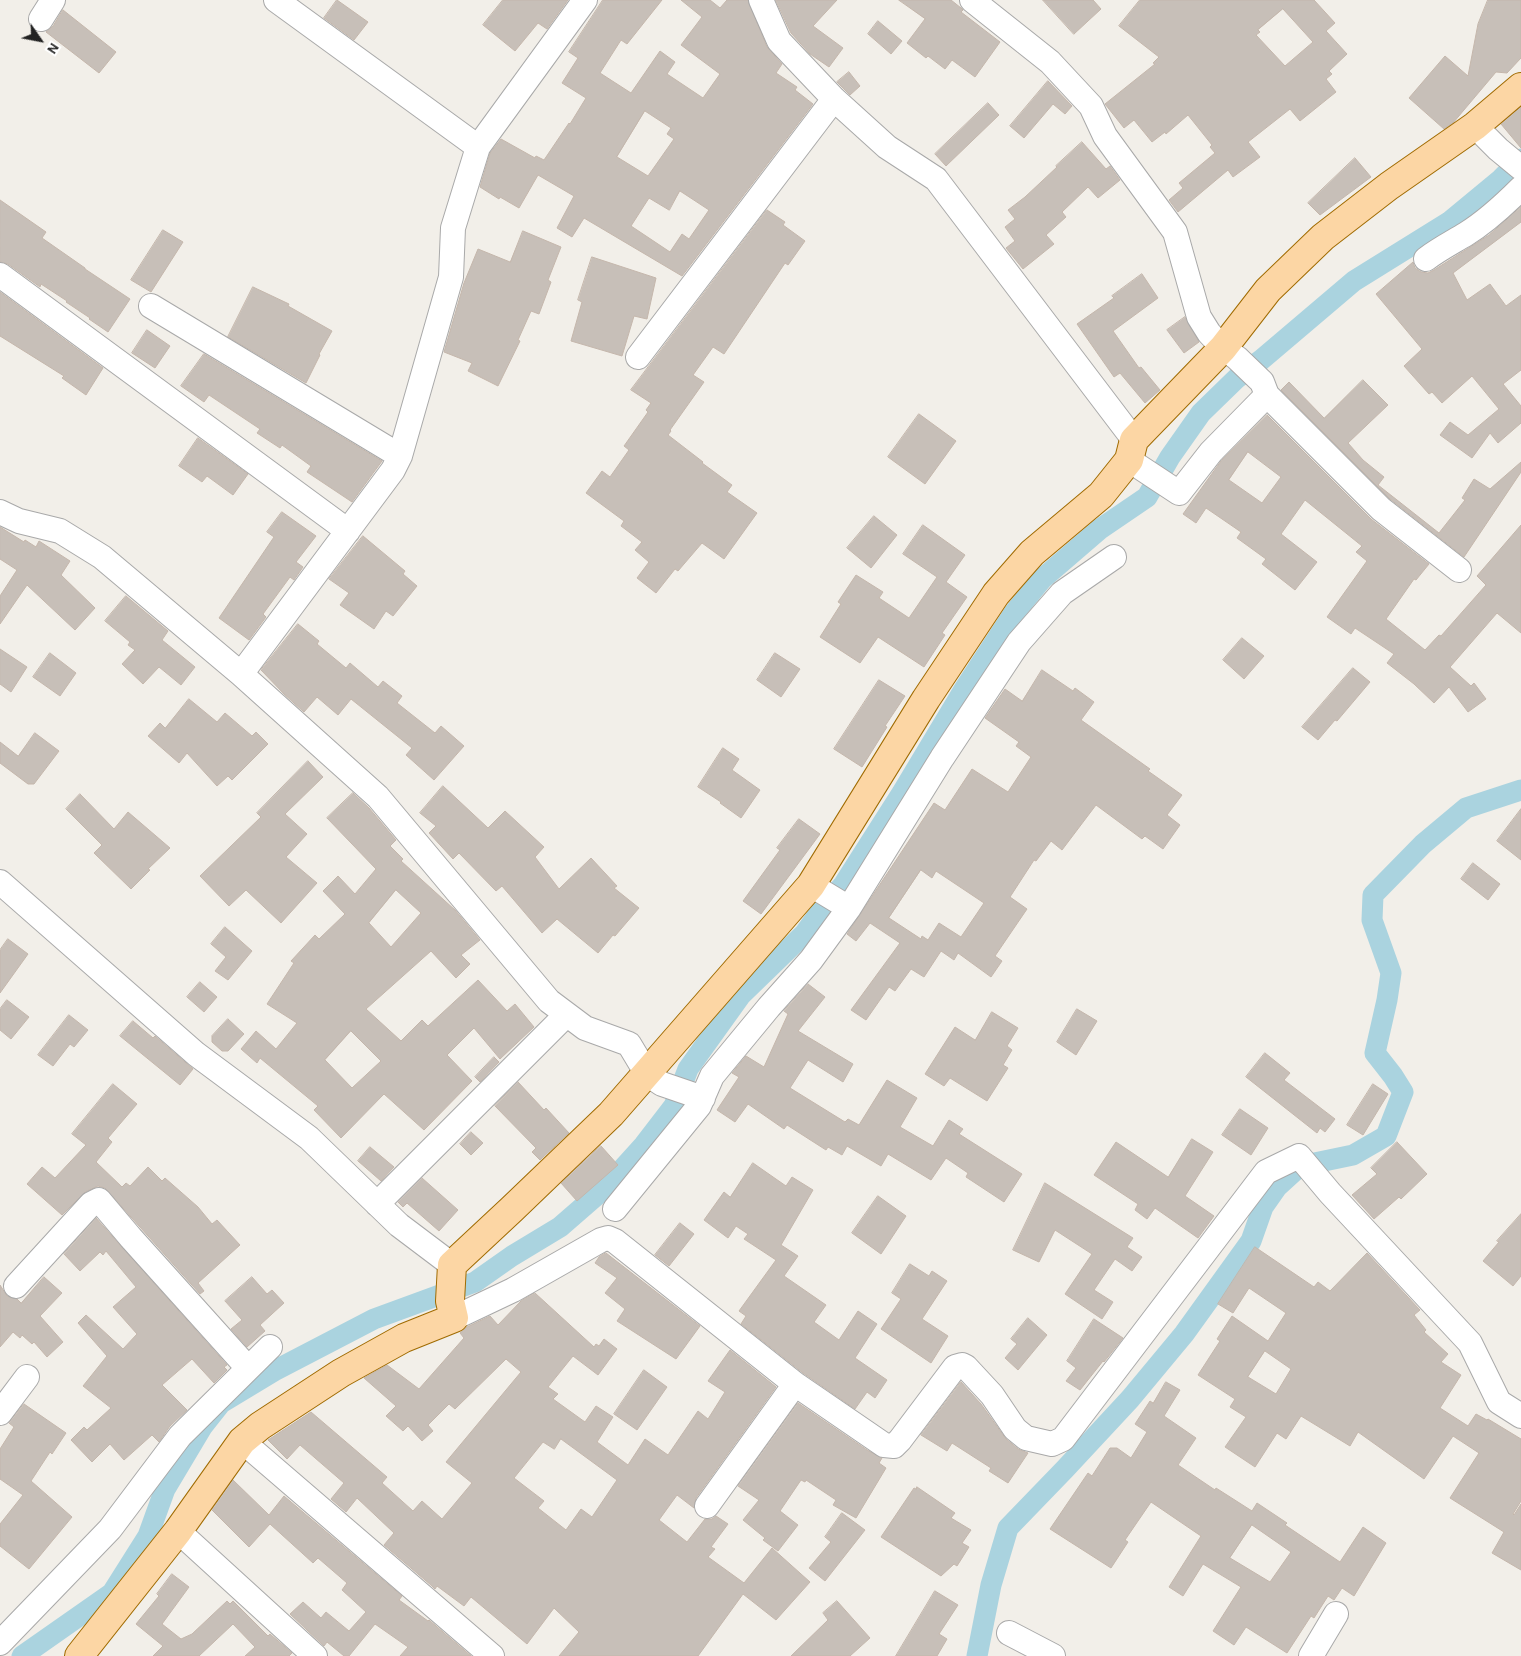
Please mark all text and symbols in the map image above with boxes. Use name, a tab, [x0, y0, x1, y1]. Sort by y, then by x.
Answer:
north arrow	[15, 15, 65, 65]
text: N	[43, 40, 63, 57]

